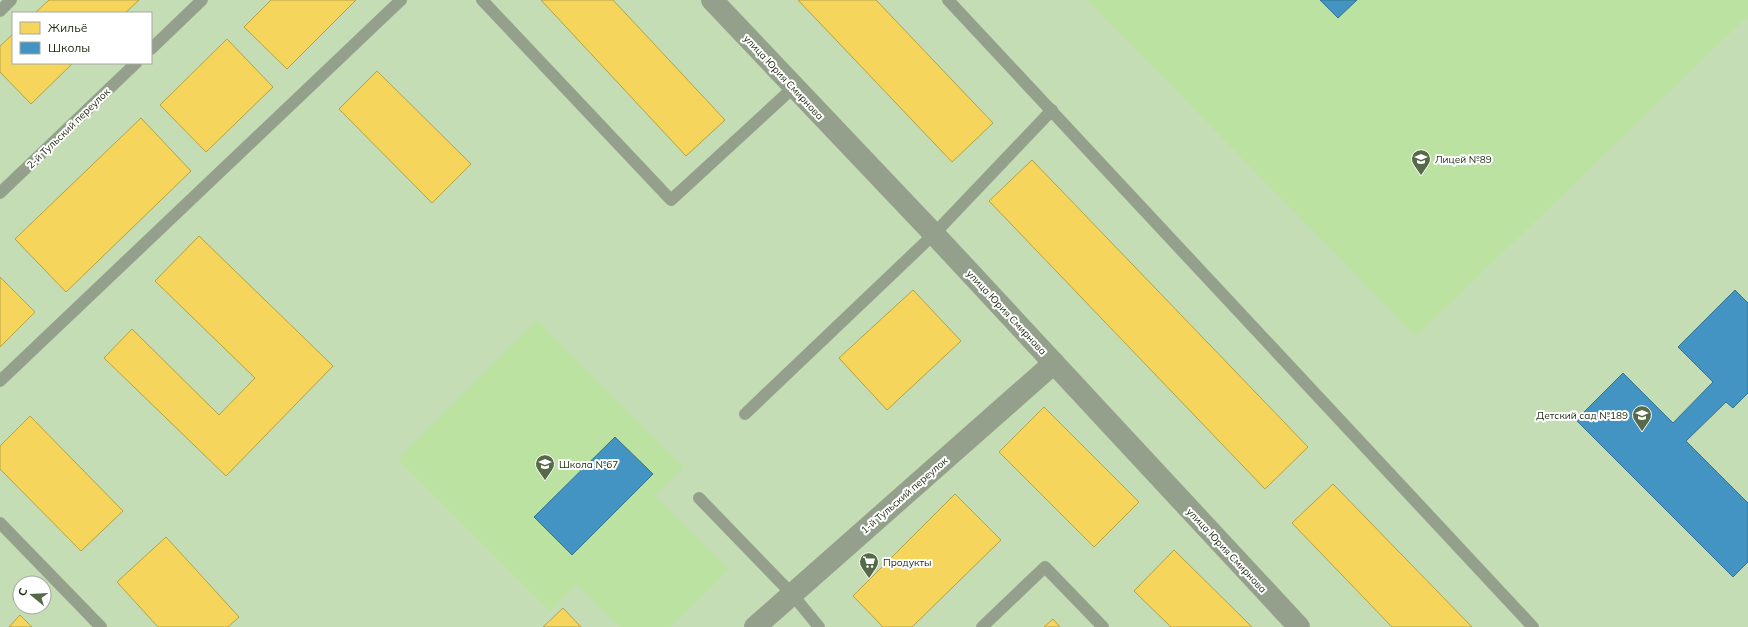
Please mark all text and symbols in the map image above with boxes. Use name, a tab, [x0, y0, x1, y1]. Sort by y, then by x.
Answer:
legend	[12, 12, 152, 64]
text: Жильё	[48, 20, 88, 35]
street label: улица Юрия Смирнова	[741, 32, 826, 123]
text: Школы	[48, 40, 90, 55]
street label: 2-й Тульский переулок	[24, 85, 113, 172]
school or university icon: Лицей №89	[1410, 148, 1432, 176]
place label: Лицей №89	[1435, 153, 1492, 166]
street label: улица Юрия Смирнова	[964, 267, 1049, 358]
school or university icon: Детский сад №189	[1631, 404, 1653, 432]
place label: Детский сад №189	[1536, 409, 1628, 422]
school or university icon: Школа №67	[534, 453, 556, 481]
street label: 1-й Тульский переулок	[858, 454, 951, 537]
place label: Школа №67	[559, 458, 618, 471]
street label: улица Юрия Смирнова	[1184, 505, 1269, 596]
supermarket icon: Продукты	[858, 551, 880, 579]
place label: Продукты	[883, 556, 931, 569]
north arrow	[12, 575, 52, 615]
text: С	[15, 586, 30, 598]

